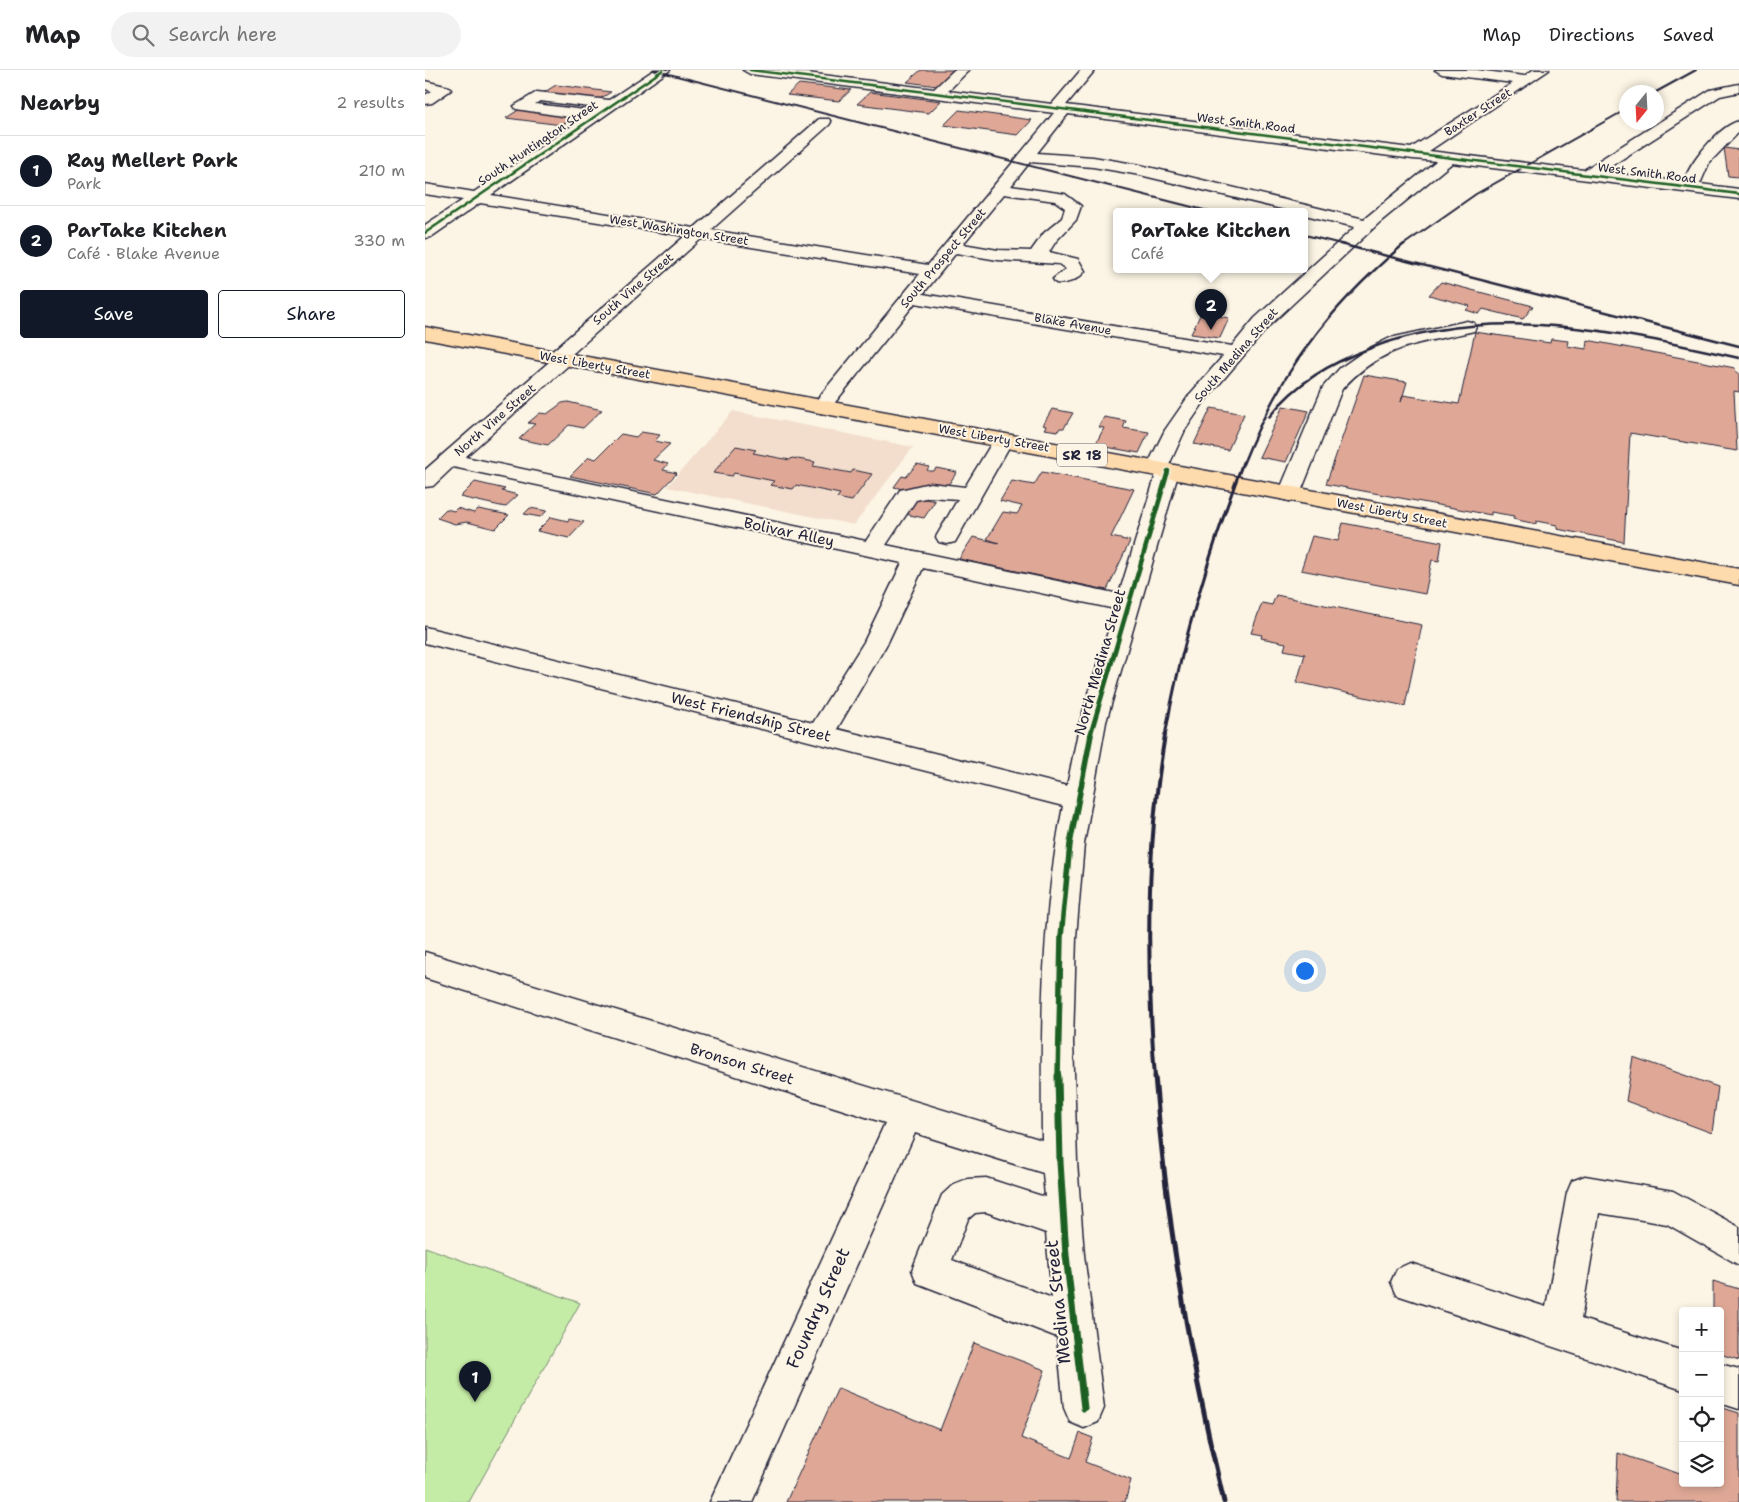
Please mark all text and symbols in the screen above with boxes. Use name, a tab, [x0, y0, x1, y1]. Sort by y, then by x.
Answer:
search box	[111, 12, 461, 57]
text: Map	[25, 19, 81, 51]
icon: search	[129, 21, 157, 49]
text: Search here	[169, 22, 277, 47]
text: Map	[1483, 23, 1521, 47]
text: Directions	[1549, 23, 1635, 47]
text: Saved	[1663, 23, 1714, 47]
street label: Baxter Street	[1441, 84, 1515, 140]
north arrow	[1619, 85, 1664, 130]
text: Nearby	[20, 89, 100, 117]
text: 2 results	[336, 92, 405, 113]
street label: South Huntington Street	[475, 97, 601, 189]
street label: West Smith Road	[1196, 109, 1297, 137]
text: Ray Mellert Park	[67, 148, 238, 173]
street label: West Smith Road	[1597, 159, 1698, 187]
text: 1	[32, 160, 40, 181]
text: 210 m	[358, 160, 405, 181]
text: Park	[67, 173, 101, 194]
street label: South Prospect Street	[896, 205, 990, 311]
popup	[1113, 208, 1308, 273]
street label: West Washington Street	[608, 211, 750, 249]
text: ParTake Kitchen	[67, 218, 227, 243]
text: ParTake Kitchen	[1131, 218, 1290, 243]
text: 2	[30, 230, 42, 251]
text: 330 m	[353, 230, 405, 251]
text: Café · Blake Avenue	[67, 243, 220, 264]
text: Café	[1131, 243, 1164, 264]
street label: South Vine Street	[589, 249, 677, 329]
pin: 2	[1195, 289, 1227, 330]
button: Save	[20, 290, 208, 338]
button: Share	[218, 290, 405, 338]
street label: South Medina Street	[1190, 304, 1282, 406]
street label: Blake Avenue	[1033, 309, 1113, 339]
street label: West Liberty Street	[538, 347, 652, 383]
street label: North Vine Street	[451, 380, 539, 460]
street label: West Liberty Street	[937, 420, 1051, 456]
road number: SR 18	[1057, 444, 1107, 466]
street label: West Liberty Street	[1335, 494, 1449, 532]
street label: Bolivar Alley	[742, 513, 836, 551]
street label: North Medina Street	[1070, 586, 1130, 738]
street label: West Friendship Street	[669, 687, 833, 747]
your location	[1292, 958, 1318, 984]
street label: Bronson Street	[687, 1039, 797, 1089]
street label: Medina Street	[1040, 1239, 1076, 1365]
street label: Foundry Street	[781, 1244, 855, 1372]
map controls	[1679, 1307, 1724, 1487]
button: +	[1679, 1307, 1724, 1352]
button: −	[1679, 1352, 1724, 1397]
pin: 1	[459, 1361, 491, 1402]
button: locate	[1679, 1397, 1724, 1442]
button: layers	[1679, 1442, 1724, 1487]

